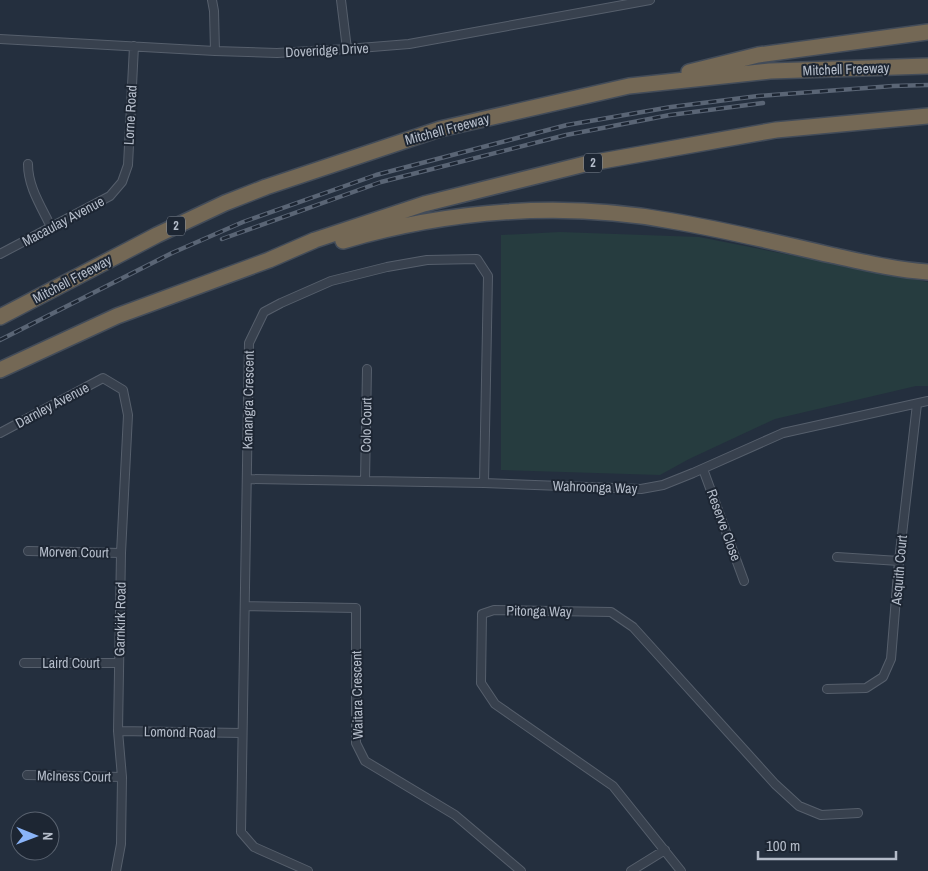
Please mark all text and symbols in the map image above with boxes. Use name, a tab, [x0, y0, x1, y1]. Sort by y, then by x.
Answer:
street label: Doveridge Drive	[285, 39, 369, 61]
street label: Mitchell Freeway	[802, 58, 890, 80]
street label: Lorne Road	[119, 85, 141, 145]
street label: Mitchell Freeway	[403, 109, 491, 149]
road number: 2	[584, 154, 602, 172]
street label: Macaulay Avenue	[19, 192, 107, 250]
road number: 2	[167, 217, 185, 236]
street label: Mitchell Freeway	[29, 251, 115, 307]
street label: Kanangra Crescent	[238, 350, 258, 450]
street label: Darnley Avenue	[12, 378, 92, 432]
street label: Colo Court	[357, 397, 375, 453]
street label: Wahroonga Way	[552, 477, 638, 497]
street label: Reserve Close	[703, 487, 745, 563]
street label: Asquith Court	[887, 534, 911, 607]
street label: Morven Court	[39, 542, 109, 562]
street label: Garnkirk Road	[110, 582, 130, 656]
street label: Pitonga Way	[506, 601, 572, 621]
street label: Waitara Crescent	[347, 650, 367, 740]
street label: Laird Court	[42, 654, 100, 672]
street label: Lomond Road	[144, 722, 216, 742]
street label: McIness Court	[37, 766, 111, 786]
north arrow	[10, 811, 60, 861]
scale bar	[758, 828, 896, 860]
text: N	[39, 832, 57, 841]
text: 100 m	[766, 835, 800, 856]

